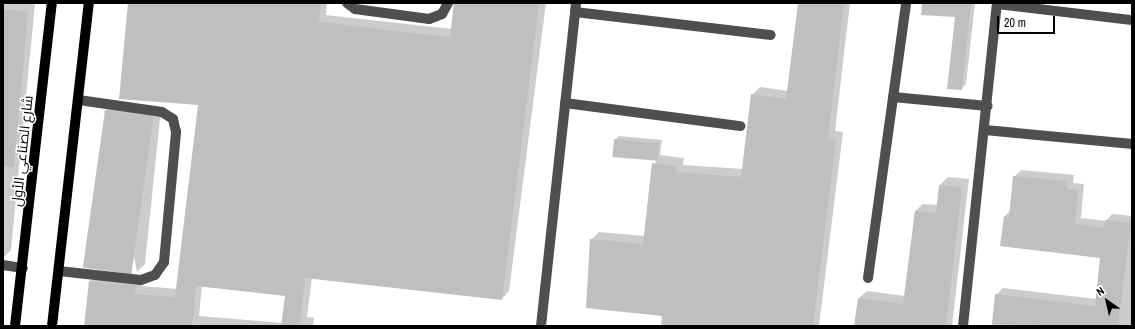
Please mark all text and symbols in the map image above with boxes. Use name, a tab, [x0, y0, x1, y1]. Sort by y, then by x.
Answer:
scale bar	[999, 8, 1057, 34]
text: 20 m	[1004, 15, 1026, 31]
street label: شارع الصناعي الأول	[8, 95, 36, 207]
north arrow	[1087, 281, 1127, 321]
text: N	[1094, 283, 1107, 299]

